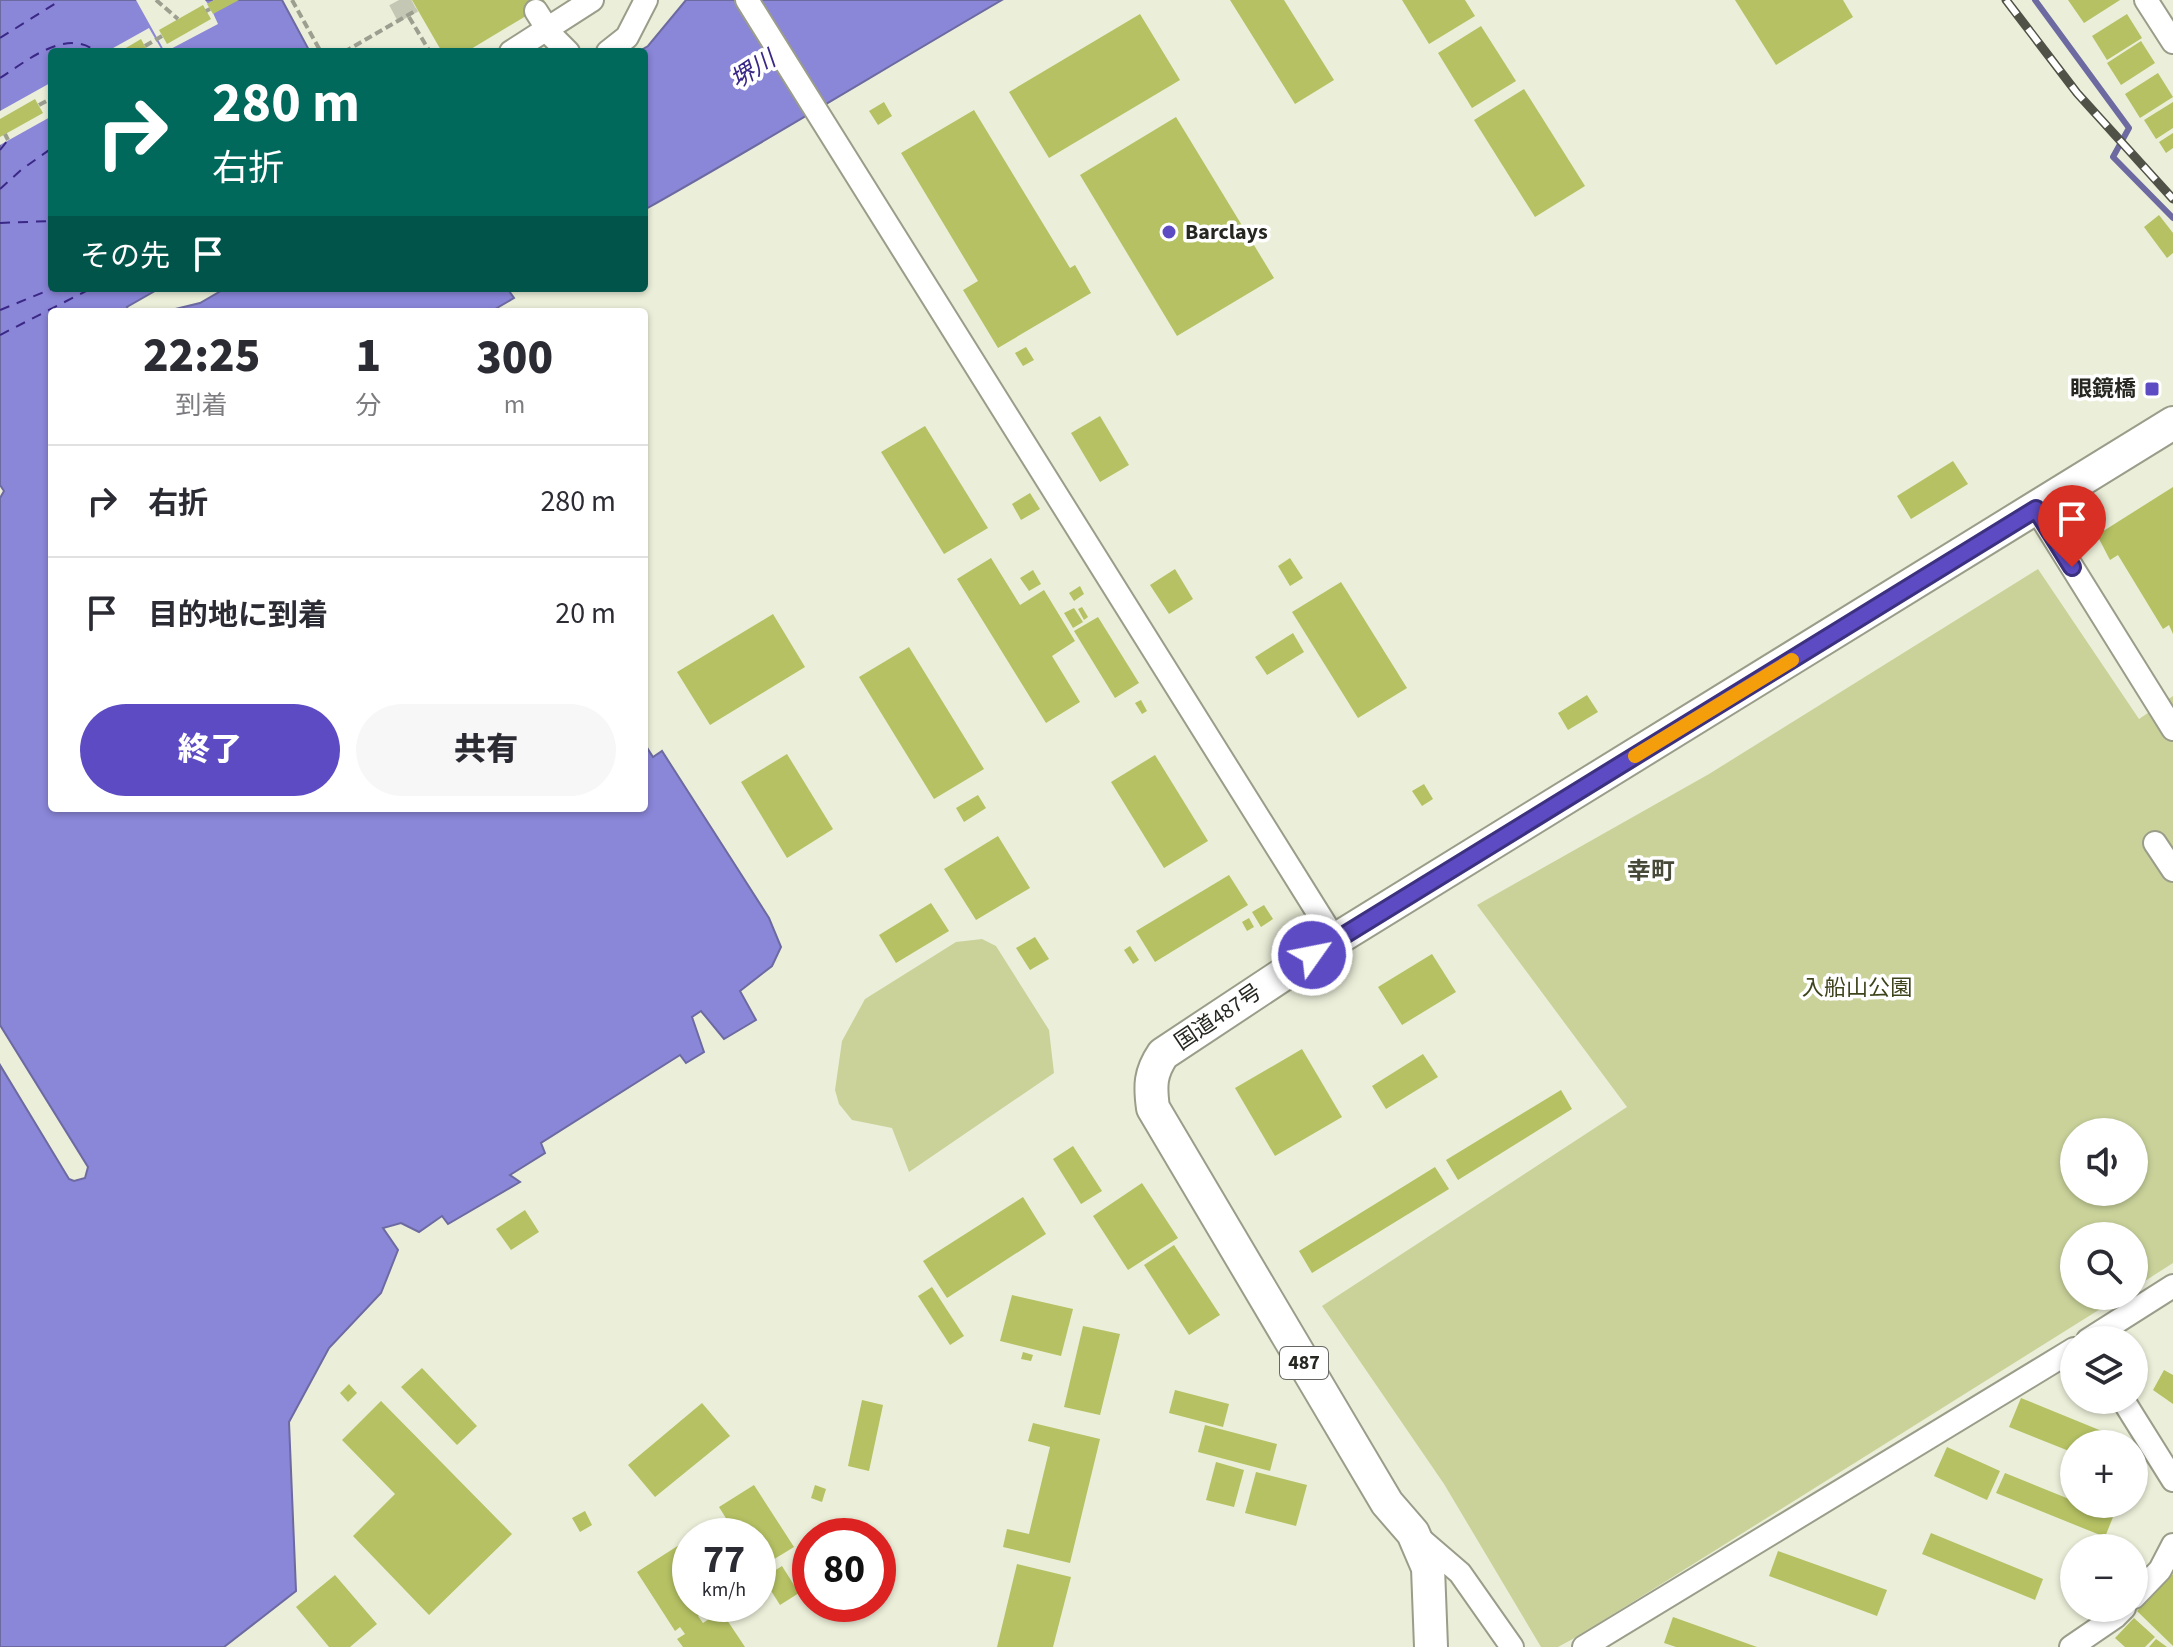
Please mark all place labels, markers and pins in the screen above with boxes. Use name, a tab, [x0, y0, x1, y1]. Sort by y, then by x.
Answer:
place label: Barclays	[1185, 216, 1268, 248]
marker: Barclays	[1160, 223, 1178, 241]
place label: 眼鏡橋	[2070, 373, 2136, 405]
marker: 眼鏡橋	[2143, 380, 2161, 398]
pin	[2038, 485, 2106, 567]

